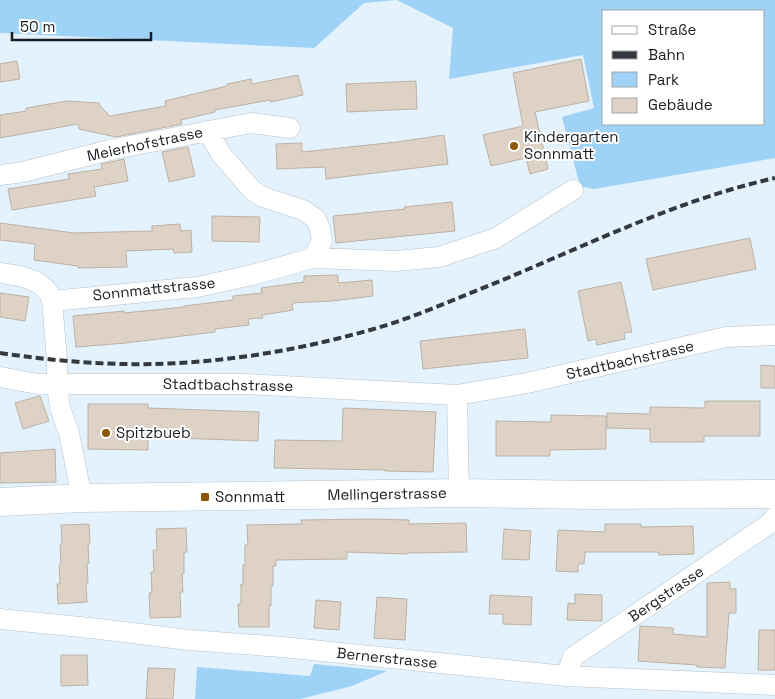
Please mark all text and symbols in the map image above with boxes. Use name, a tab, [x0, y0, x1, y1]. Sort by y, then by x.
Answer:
scale bar	[12, 10, 151, 42]
legend	[602, 10, 765, 125]
text: 50 m	[20, 17, 55, 36]
text: Straße	[648, 20, 697, 39]
text: Bahn	[648, 45, 685, 64]
text: Park	[648, 70, 679, 89]
text: Gebäude	[648, 95, 713, 114]
street label: Meierhofstrasse	[85, 122, 205, 165]
place label: Kindergarten Sonnmatt	[524, 127, 619, 163]
marker: Kindergarten Sonnmatt	[508, 140, 520, 152]
street label: Sonnmattstrasse	[92, 273, 216, 304]
street label: Stadtbachstrasse	[564, 336, 696, 383]
street label: Stadtbachstrasse	[163, 374, 294, 395]
place label: Spitzbueb	[116, 423, 191, 442]
marker: Spitzbueb	[100, 427, 112, 439]
street label: Mellingerstrasse	[327, 483, 447, 504]
place label: Sonnmatt	[215, 487, 285, 506]
marker: Sonnmatt	[199, 491, 211, 503]
street label: Bergstrasse	[624, 561, 707, 626]
street label: Bernerstrasse	[336, 643, 439, 672]

